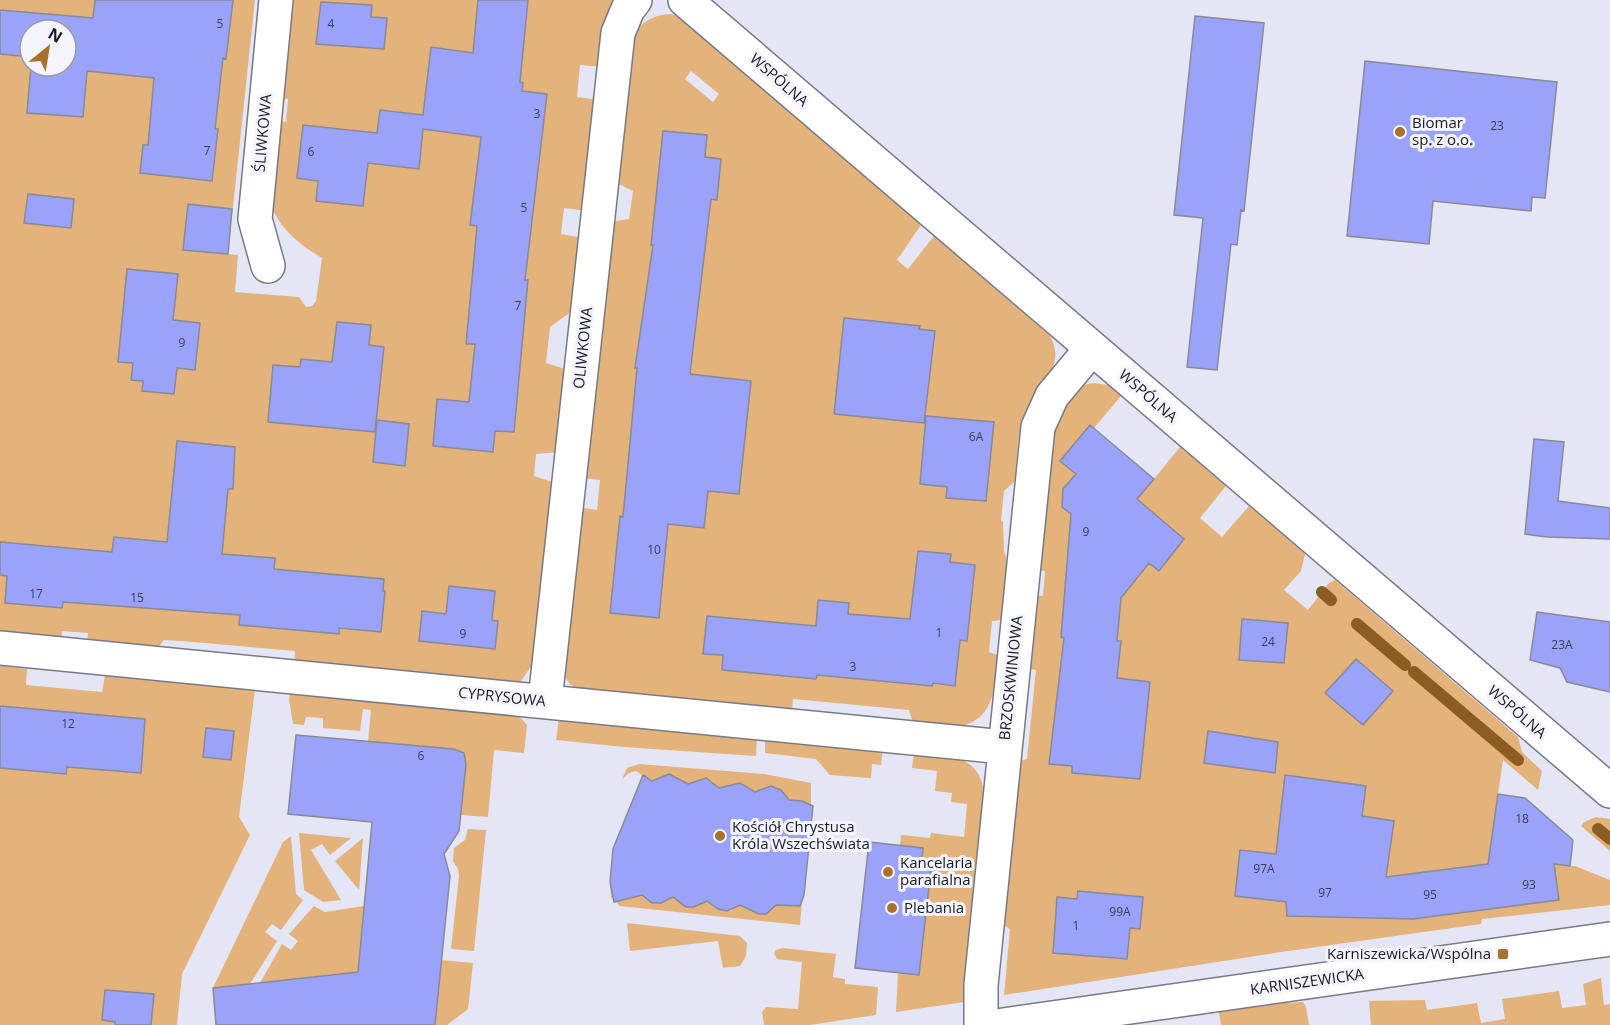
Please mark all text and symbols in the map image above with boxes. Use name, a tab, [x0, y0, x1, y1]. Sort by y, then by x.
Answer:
house number: 5	[217, 15, 224, 32]
house number: 4	[328, 15, 335, 32]
north arrow	[18, 18, 78, 78]
text: N	[44, 22, 67, 48]
street label: WSPÓLNA	[746, 48, 814, 111]
street label: ŚLIWKOWA	[249, 93, 275, 173]
house number: 3	[534, 105, 541, 122]
place label: Biomar sp. z o.o.	[1412, 112, 1473, 149]
house number: 23	[1490, 117, 1504, 134]
marker: Biomar sp. z o.o.	[1393, 125, 1407, 139]
house number: 7	[204, 142, 211, 159]
house number: 6	[308, 143, 315, 160]
house number: 5	[521, 199, 528, 216]
house number: 7	[515, 297, 522, 314]
street label: OLIWKOWA	[568, 306, 596, 390]
house number: 9	[179, 334, 186, 351]
street label: WSPÓLNA	[1115, 364, 1183, 427]
house number: 6A	[969, 428, 984, 445]
house number: 9	[1083, 523, 1090, 540]
house number: 10	[647, 541, 661, 558]
house number: 17	[29, 585, 43, 602]
house number: 15	[130, 589, 144, 606]
street label: BRZOSKWINIOWA	[994, 614, 1027, 741]
house number: 1	[936, 624, 942, 641]
house number: 9	[460, 625, 467, 642]
house number: 24	[1261, 633, 1275, 650]
house number: 23A	[1551, 636, 1573, 653]
house number: 3	[850, 658, 857, 675]
street label: WSPÓLNA	[1484, 680, 1552, 743]
street label: CYPRYSOWA	[457, 681, 547, 711]
house number: 12	[61, 715, 75, 732]
house number: 6	[418, 747, 425, 764]
house number: 18	[1515, 810, 1529, 827]
place label: Kościół Chrystusa Króla Wszechświata	[732, 816, 870, 853]
marker: Kościół Chrystusa Króla Wszechświata	[713, 829, 727, 843]
place label: Kancelaria parafialna	[900, 852, 973, 889]
house number: 97A	[1253, 860, 1275, 877]
marker: Kancelaria parafialna	[881, 865, 895, 879]
house number: 93	[1522, 876, 1536, 893]
house number: 97	[1318, 884, 1332, 901]
house number: 95	[1423, 886, 1437, 903]
place label: Plebania	[904, 897, 964, 917]
marker: Plebania	[885, 901, 899, 915]
house number: 99A	[1109, 903, 1131, 920]
house number: 1	[1073, 917, 1079, 934]
place label: Karniszewicka/Wspólna	[1327, 943, 1491, 963]
marker: Karniszewicka/Wspólna	[1496, 947, 1510, 961]
street label: KARNISZEWICKA	[1249, 963, 1366, 999]

